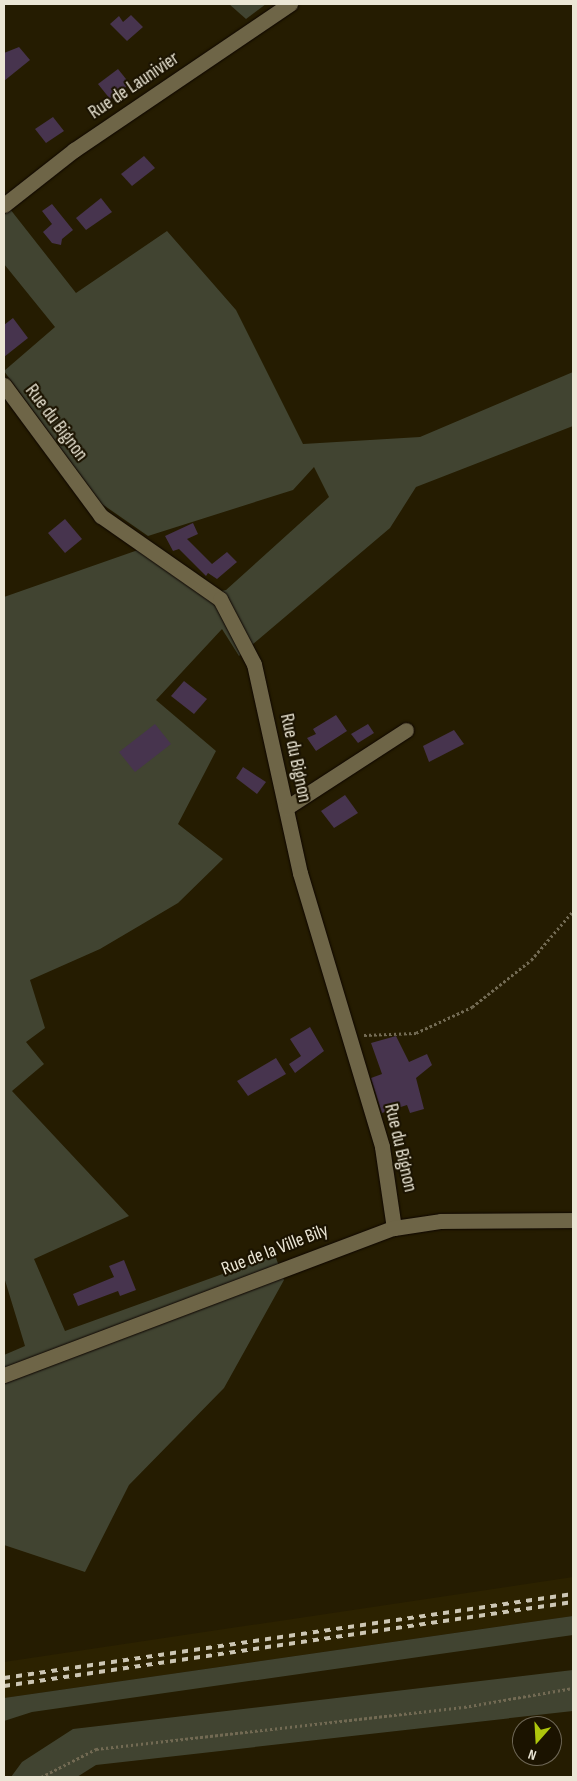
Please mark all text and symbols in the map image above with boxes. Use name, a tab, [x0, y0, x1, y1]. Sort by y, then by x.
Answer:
street label: Rue de Launivier	[85, 48, 183, 124]
street label: Rue du Bignon	[20, 380, 92, 466]
street label: Rue du Bignon	[274, 712, 316, 804]
street label: Rue du Bignon	[379, 1102, 421, 1194]
street label: Rue de la Ville Bily	[218, 1219, 332, 1281]
north arrow	[512, 1716, 562, 1766]
text: N	[526, 1745, 539, 1764]

